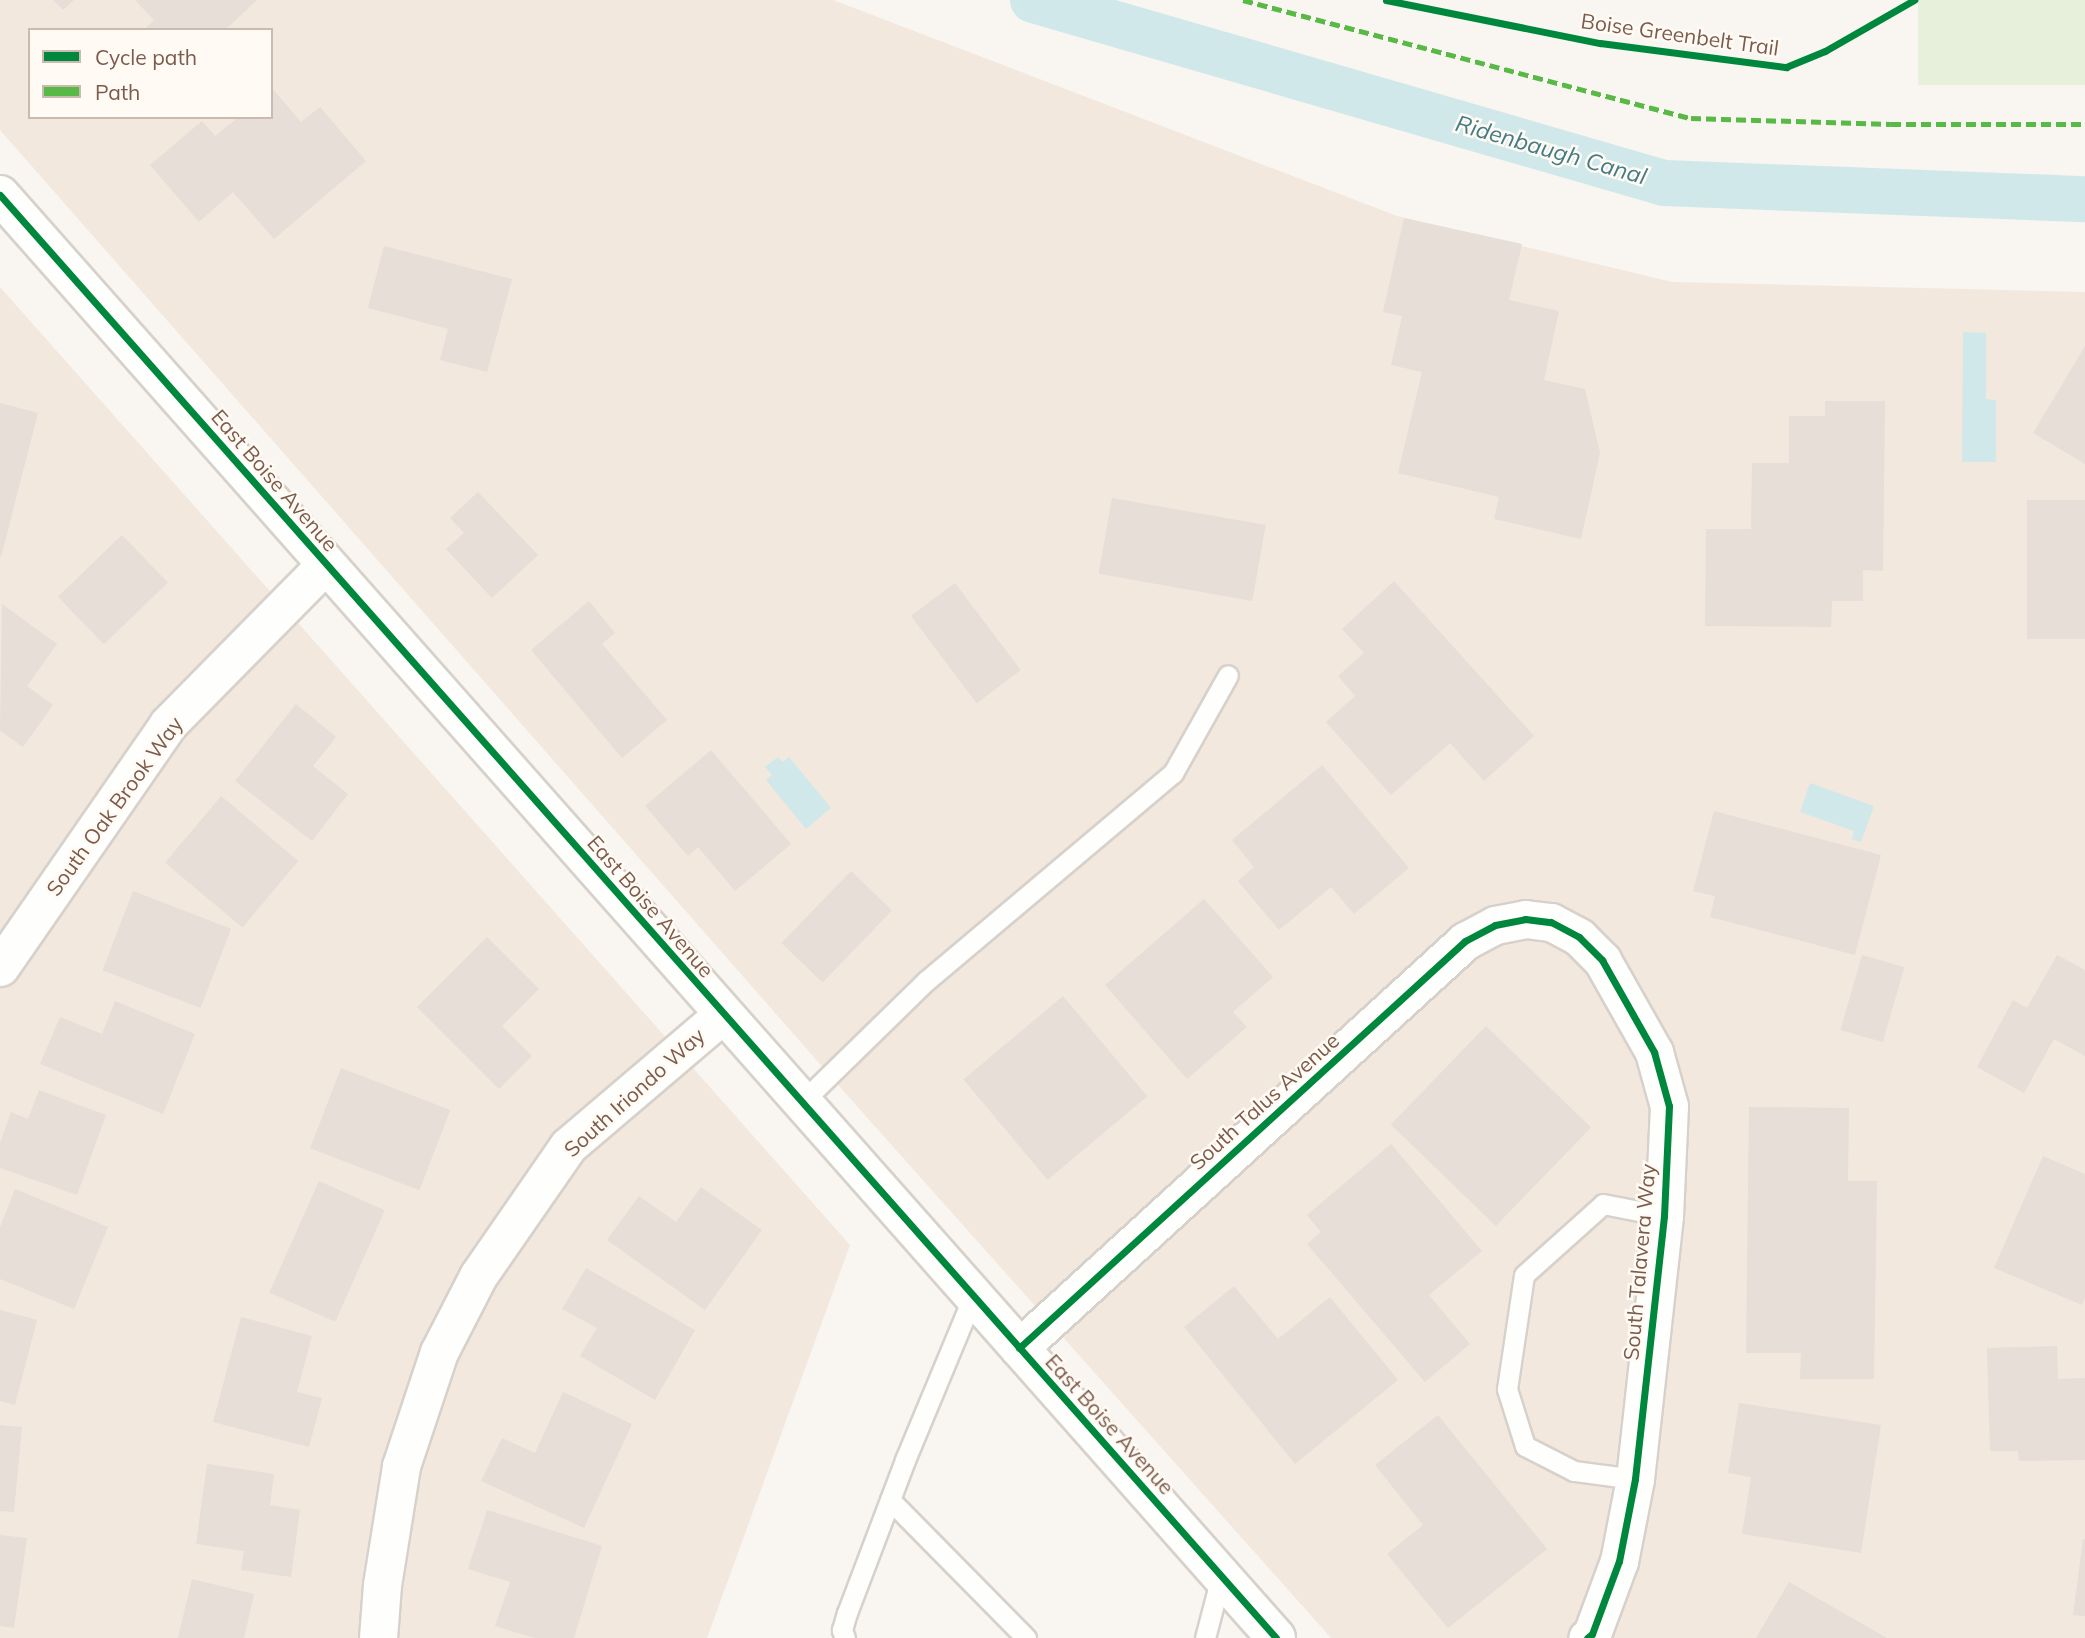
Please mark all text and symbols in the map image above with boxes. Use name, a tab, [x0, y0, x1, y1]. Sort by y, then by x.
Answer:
street label: Boise Greenbelt Trail	[1579, 8, 1781, 60]
legend	[28, 28, 273, 119]
text: Cycle path	[95, 44, 197, 70]
text: Path	[95, 79, 140, 105]
water label: Ridenbaugh Canal	[1452, 110, 1650, 190]
street label: East Boise Avenue	[207, 404, 343, 556]
street label: South Oak Brook Way	[41, 712, 187, 900]
street label: East Boise Avenue	[583, 830, 719, 982]
street label: South Iriondo Way	[558, 1022, 710, 1162]
street label: South Talus Avenue	[1184, 1027, 1344, 1175]
street label: South Talavera Way	[1618, 1163, 1660, 1361]
street label: East Boise Avenue	[1041, 1349, 1179, 1499]

